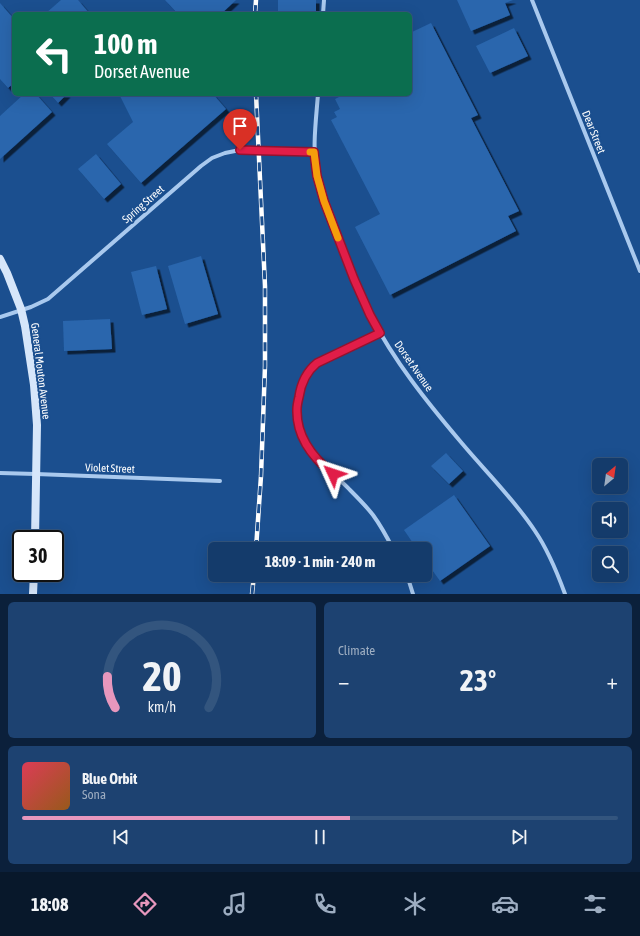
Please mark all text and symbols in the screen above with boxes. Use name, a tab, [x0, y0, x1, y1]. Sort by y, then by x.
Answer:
icon: left	[28, 28, 80, 80]
text: 100 m	[94, 28, 157, 60]
text: Dorset Avenue	[94, 61, 190, 82]
pin	[223, 109, 257, 150]
street label: Dear Street	[580, 109, 608, 155]
icon: arrive	[229, 115, 251, 137]
street label: Spring Street	[120, 183, 166, 225]
street label: General Mouton Avenue	[29, 322, 53, 420]
street label: Dorset Avenue	[392, 339, 436, 393]
position arrow	[312, 453, 354, 495]
north arrow	[592, 458, 628, 494]
map controls	[592, 458, 628, 582]
street label: Violet Street	[85, 461, 135, 475]
button: sound	[592, 502, 628, 538]
speed limit sign: 30	[12, 530, 64, 582]
button: search	[592, 546, 628, 582]
text: 18:09 · 1 min · 240 m	[265, 553, 375, 570]
text: Climate	[338, 643, 375, 658]
text: 20	[142, 652, 182, 700]
text: 23°	[460, 663, 496, 697]
text: −	[338, 668, 349, 694]
text: +	[607, 668, 618, 694]
text: km/h	[148, 699, 176, 715]
text: Blue Orbit	[82, 770, 137, 787]
text: Sona	[82, 787, 106, 802]
icon: previous	[110, 826, 132, 848]
icon: pause	[309, 826, 331, 848]
icon: next	[508, 826, 530, 848]
icon: directions	[131, 890, 159, 918]
icon: music	[221, 890, 249, 918]
icon: phone	[311, 890, 339, 918]
icon: climate	[401, 890, 429, 918]
icon: car	[491, 890, 519, 918]
icon: filters	[581, 890, 609, 918]
text: 18:08	[31, 894, 68, 915]

